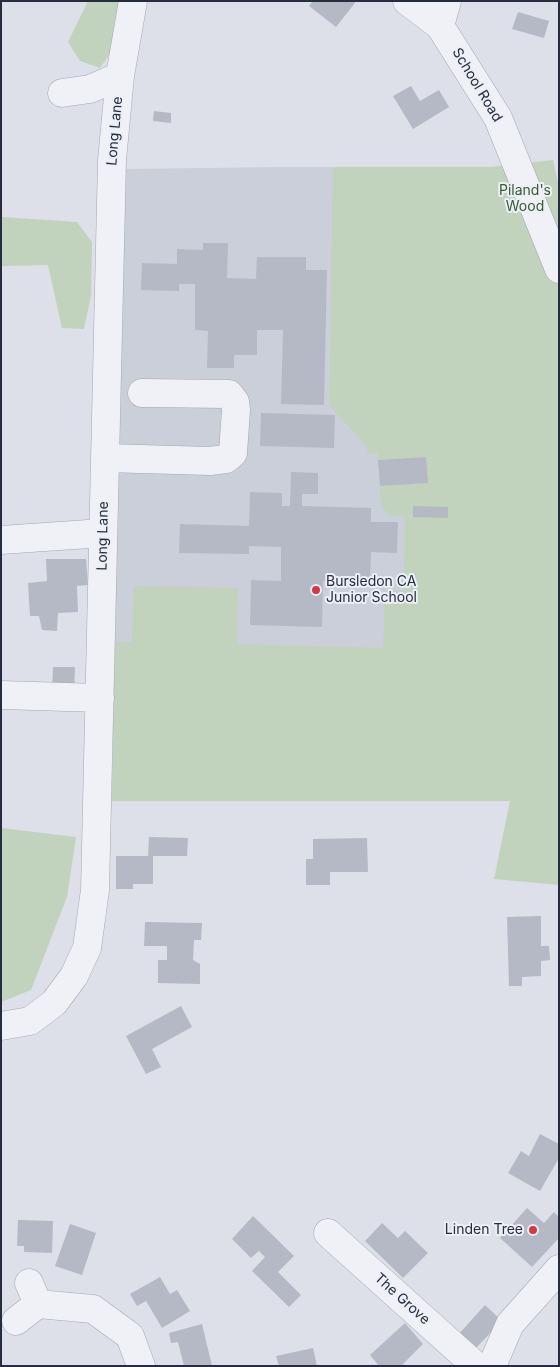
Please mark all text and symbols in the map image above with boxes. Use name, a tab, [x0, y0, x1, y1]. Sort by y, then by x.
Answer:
street label: School Road	[448, 45, 506, 125]
street label: Long Lane	[104, 96, 126, 166]
park label: Piland's Wood	[499, 183, 551, 216]
street label: Long Lane	[94, 501, 112, 571]
place label: Bursledon CA Junior School	[326, 574, 417, 606]
marker: Bursledon CA Junior School	[310, 584, 322, 596]
place label: Linden Tree	[445, 1222, 523, 1238]
marker: Linden Tree	[527, 1224, 539, 1236]
street label: The Grove	[371, 1270, 433, 1328]

